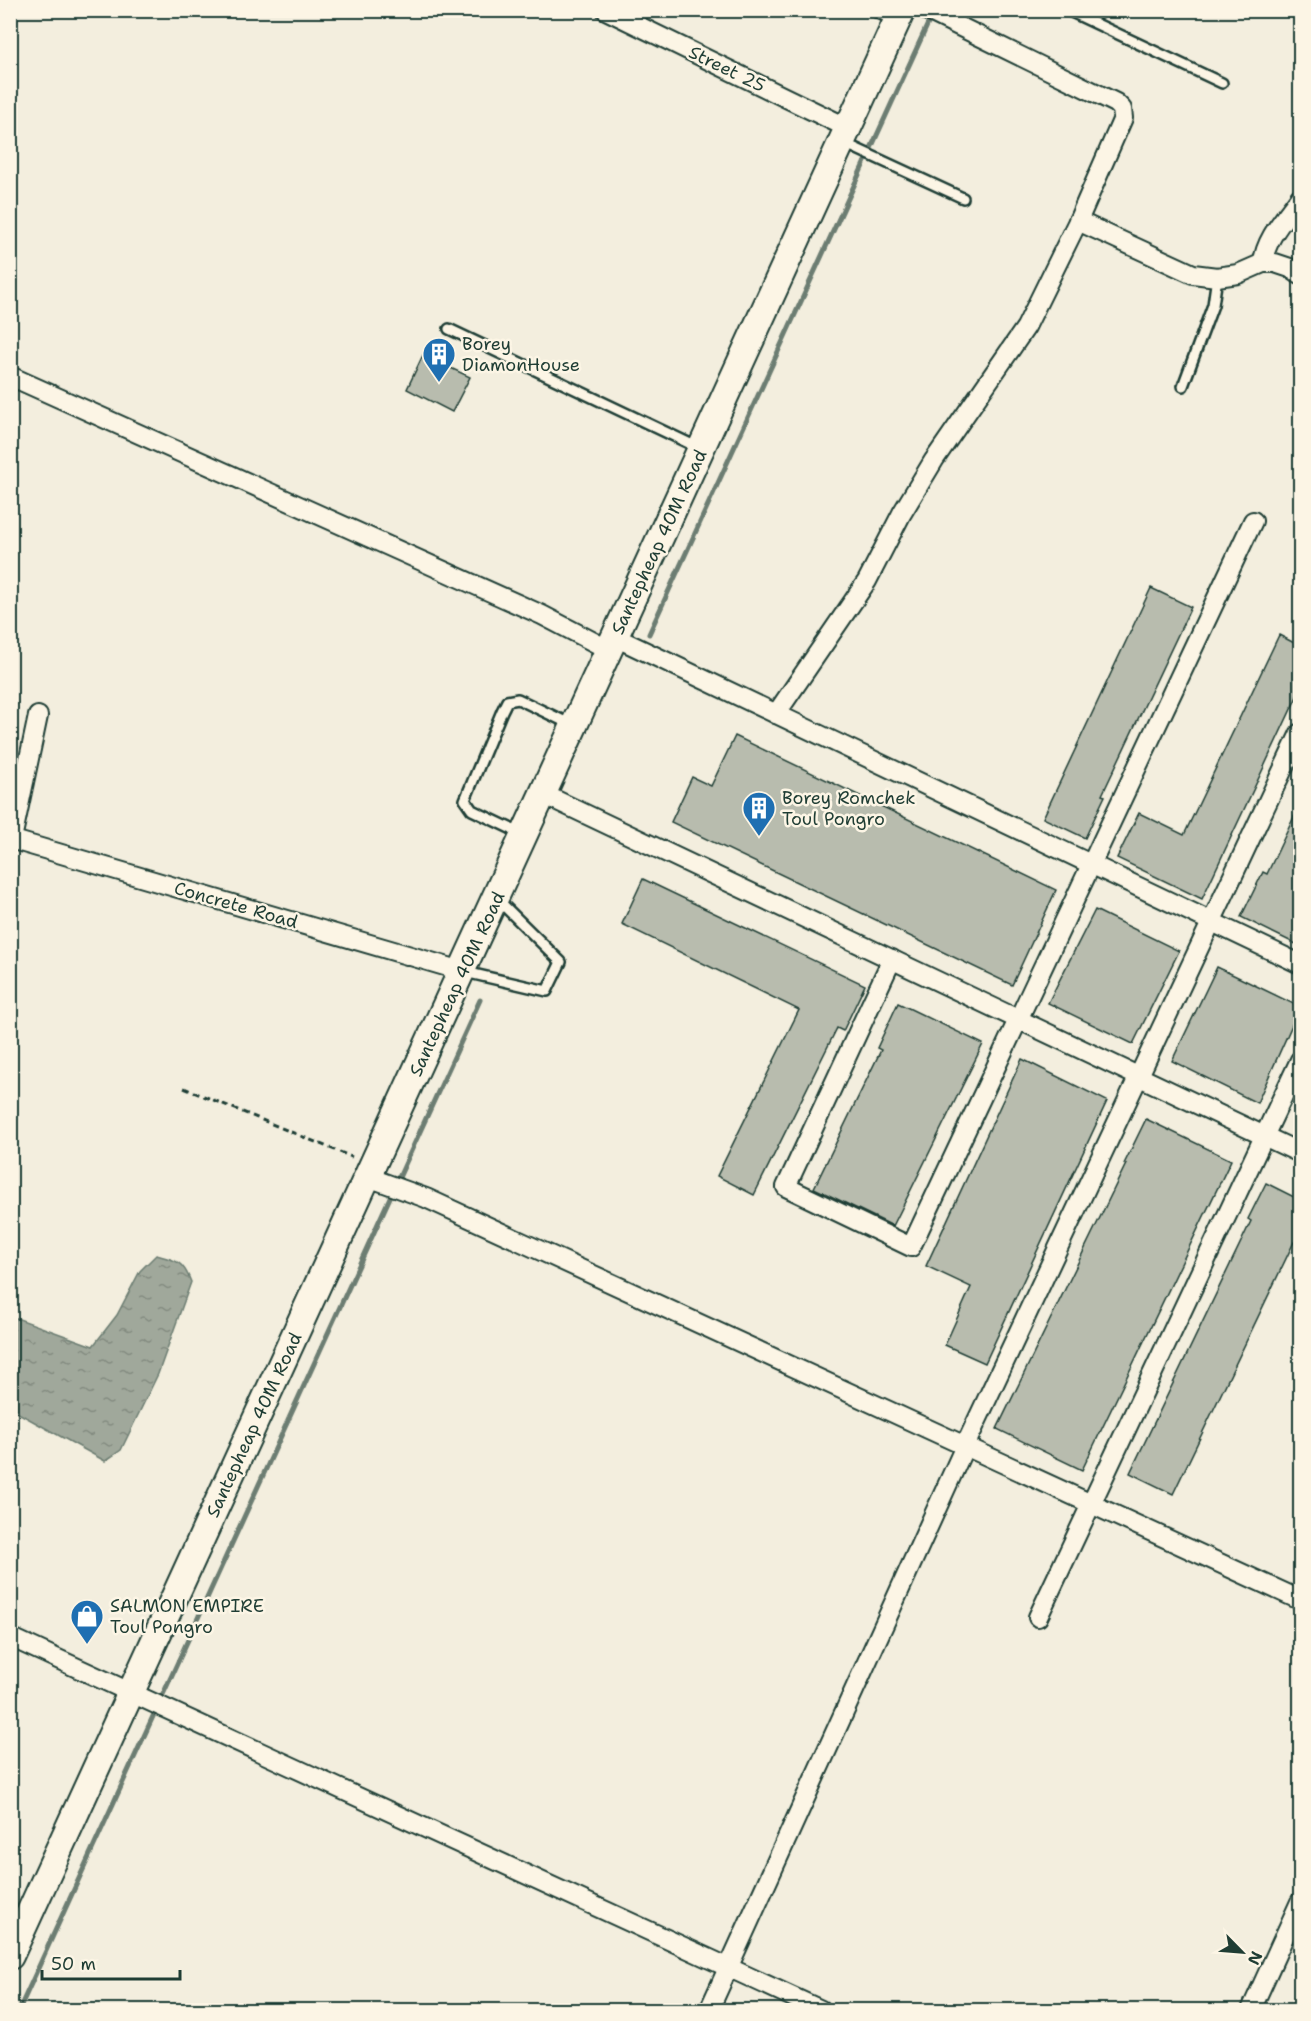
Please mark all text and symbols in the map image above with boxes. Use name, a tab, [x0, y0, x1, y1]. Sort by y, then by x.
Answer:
street label: Street 25	[685, 40, 769, 98]
place label: Borey DiamonHouse	[462, 332, 580, 377]
building icon: Borey DiamonHouse	[421, 336, 457, 383]
street label: Santepheap 40M Road	[606, 446, 712, 638]
place label: Borey Romchek Toul Pongro	[782, 786, 916, 831]
building icon: Borey Romchek Toul Pongro	[741, 790, 777, 837]
street label: Concrete Road	[171, 876, 301, 934]
street label: Santepheap 40M Road	[404, 888, 510, 1080]
street label: Santepheap 40M Road	[201, 1329, 307, 1521]
place label: SALMON EMPIRE Toul Pongro	[110, 1594, 264, 1639]
shop icon: SALMON EMPIRE Toul Pongro	[69, 1598, 105, 1645]
north arrow	[1212, 1922, 1272, 1982]
scale bar	[42, 1943, 180, 1981]
text: N	[1243, 1948, 1267, 1968]
text: 50 m	[51, 1952, 96, 1976]

